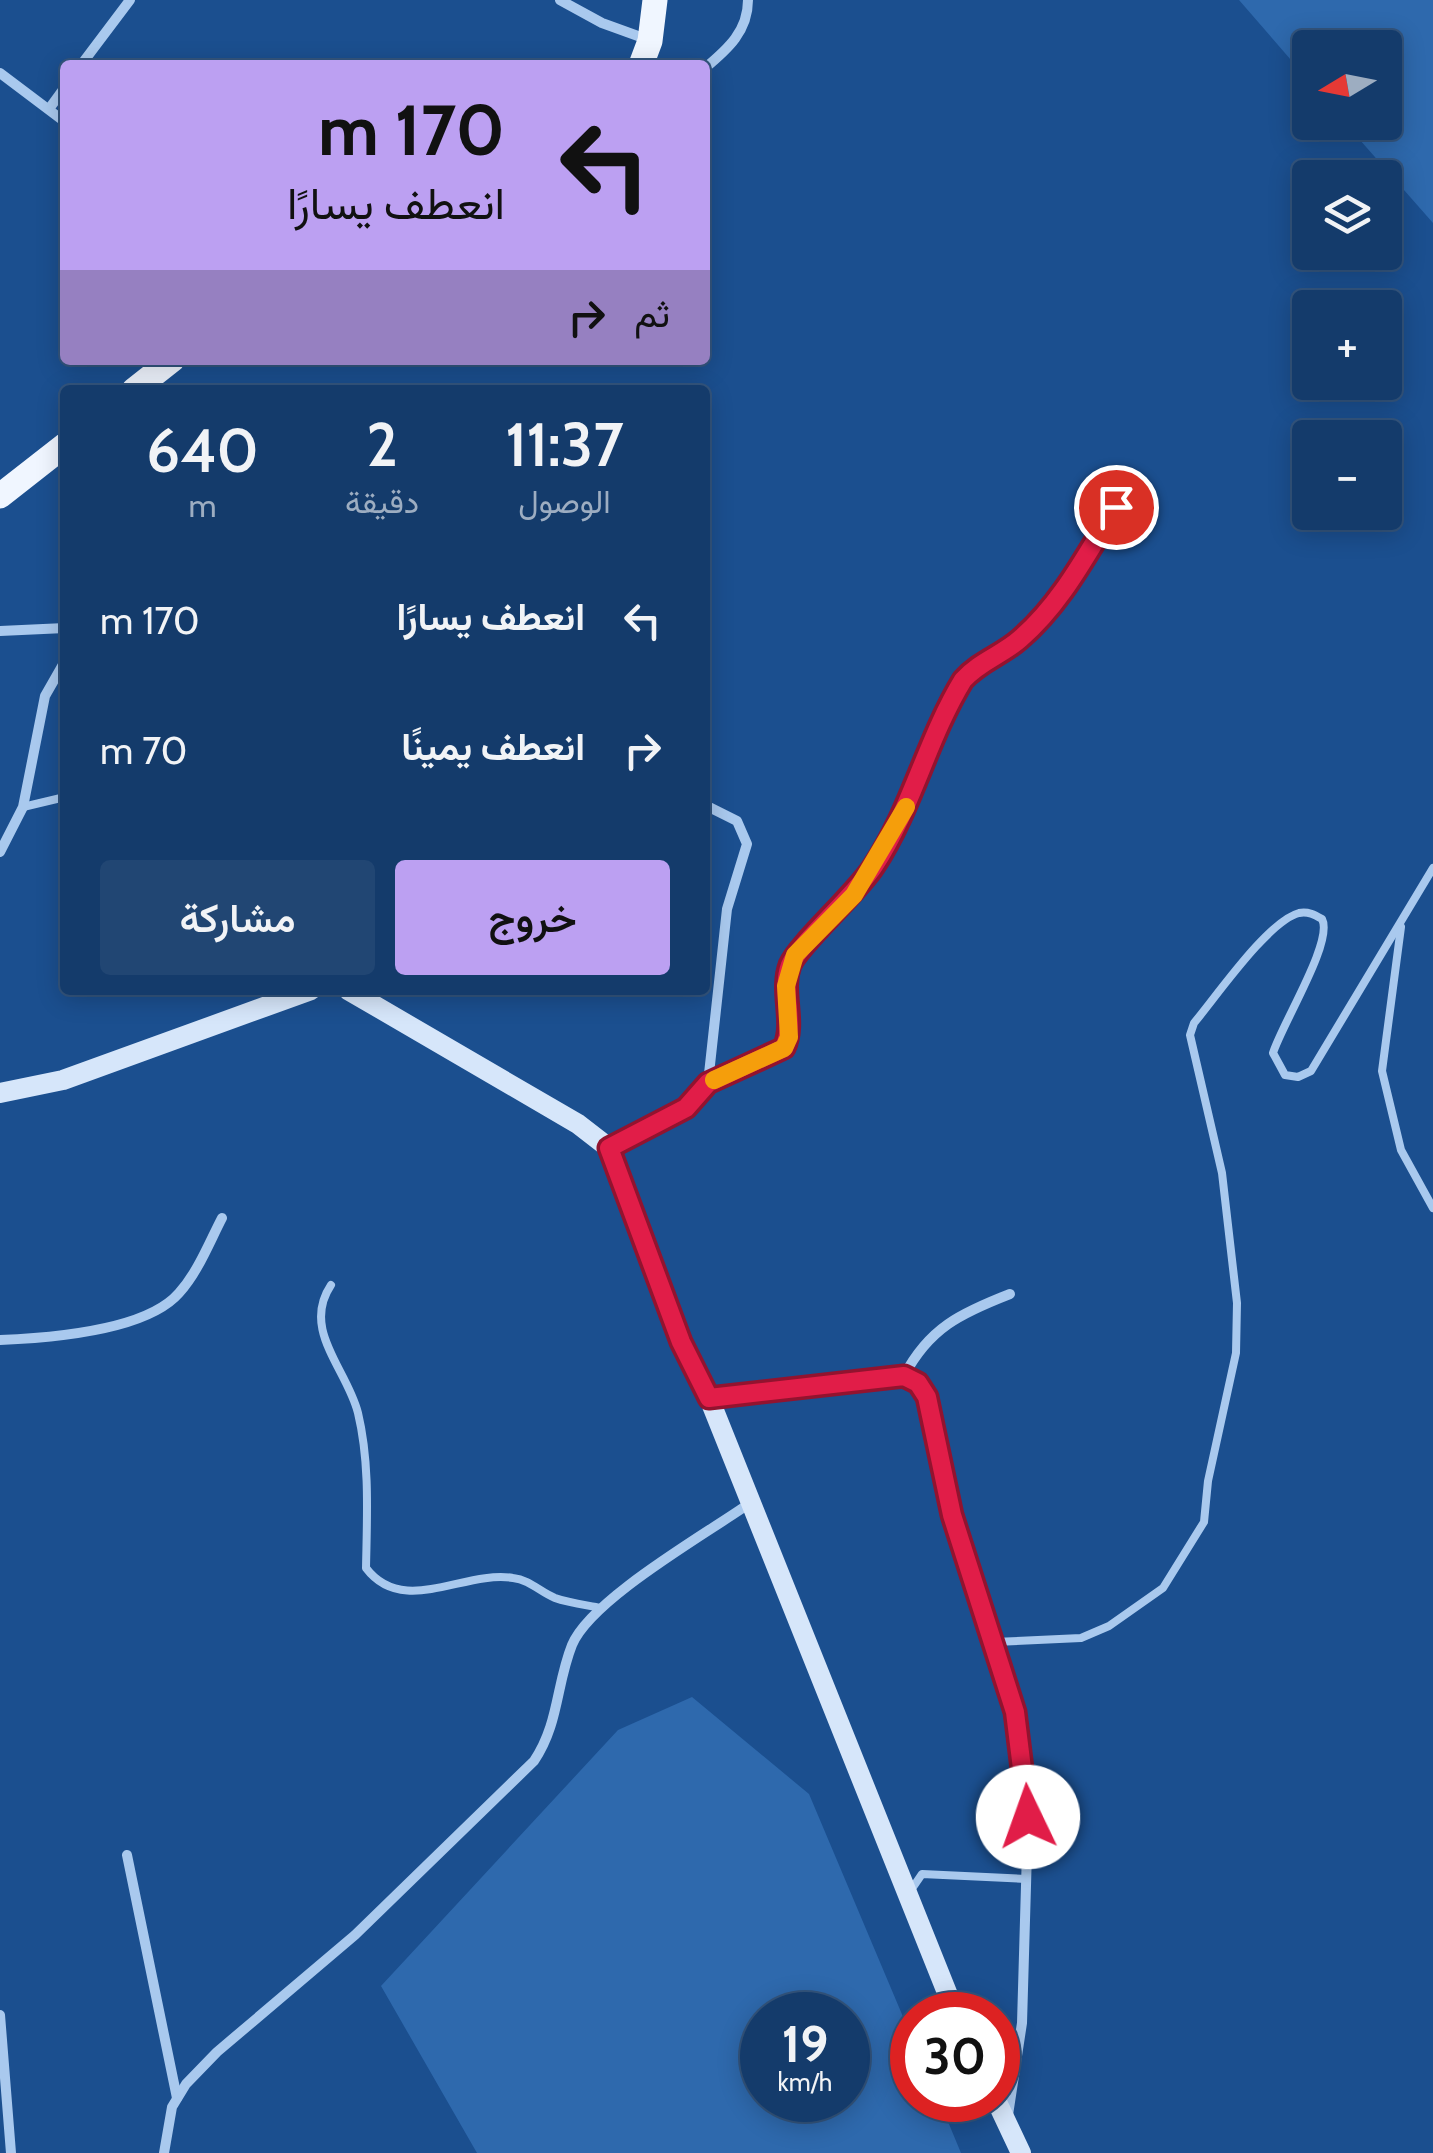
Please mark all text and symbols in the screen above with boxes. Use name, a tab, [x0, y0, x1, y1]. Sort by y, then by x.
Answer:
north arrow	[1292, 30, 1402, 140]
map controls	[1292, 30, 1402, 530]
text: 170 m	[318, 87, 505, 173]
icon: left	[540, 100, 670, 230]
button: layers	[1292, 160, 1402, 270]
text: انعطف يسارًا	[287, 176, 505, 230]
icon: right	[559, 290, 614, 345]
text: ثم	[634, 290, 670, 337]
button: +	[1292, 290, 1402, 400]
text: 2	[366, 408, 398, 481]
text: 11:37	[505, 408, 624, 481]
text: 640	[146, 414, 259, 487]
button: −	[1292, 420, 1402, 530]
pin	[1074, 465, 1159, 550]
icon: arrive	[1089, 480, 1144, 535]
text: دقيقة	[345, 482, 419, 521]
text: الوصول	[518, 482, 611, 521]
text: m	[188, 486, 217, 525]
text: انعطف يسارًا	[397, 593, 585, 640]
icon: left	[615, 593, 670, 648]
text: 170 m	[100, 597, 200, 644]
text: انعطف يمينًا	[401, 723, 585, 770]
icon: right	[615, 723, 670, 778]
text: 70 m	[100, 727, 187, 774]
button: مشاركة	[100, 860, 375, 975]
button: خروج	[395, 860, 670, 975]
position arrow	[976, 1765, 1080, 1869]
speed limit sign: 30	[890, 1992, 1020, 2122]
text: 19	[782, 2014, 828, 2075]
text: km/h	[778, 2067, 832, 2097]

